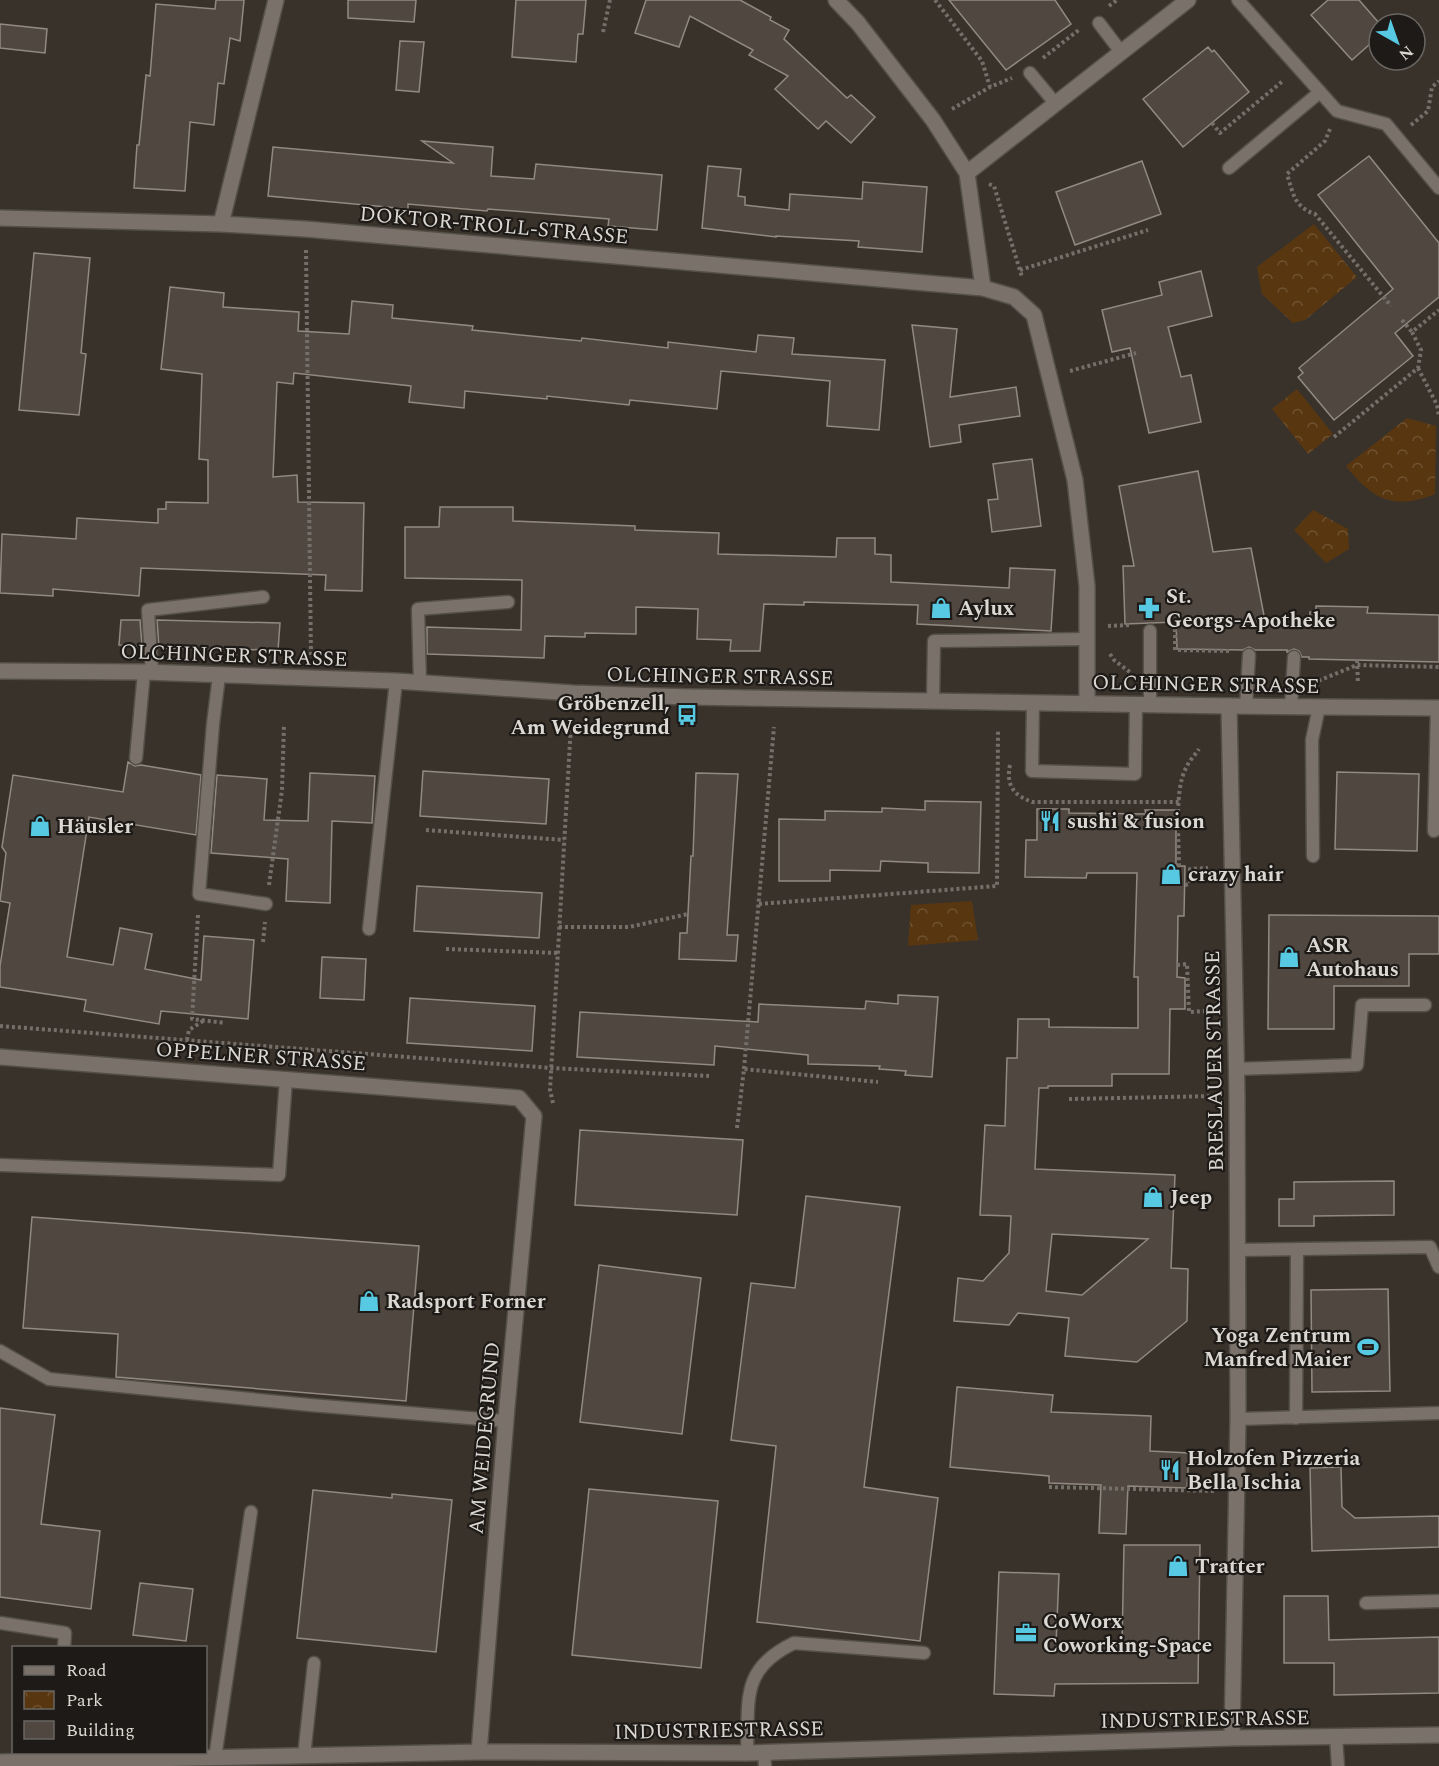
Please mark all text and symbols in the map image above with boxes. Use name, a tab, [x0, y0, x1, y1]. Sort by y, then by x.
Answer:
north arrow	[1367, 12, 1427, 72]
text: N	[1393, 39, 1419, 66]
street label: DOKTOR-TROLL-STRASSE	[358, 198, 630, 254]
place label: St. Georgs-Apotheke	[1166, 581, 1335, 637]
place label: Aylux	[958, 593, 1015, 625]
shop icon: Aylux	[929, 596, 953, 620]
pharmacy icon: St. Georgs-Apotheke	[1137, 596, 1161, 620]
street label: OLCHINGER STRASSE	[120, 636, 348, 676]
street label: OLCHINGER STRASSE	[606, 659, 834, 695]
street label: OLCHINGER STRASSE	[1092, 667, 1320, 703]
place label: Gröbenzell, Am Weidegrund	[510, 688, 670, 744]
bus stop icon: Gröbenzell, Am Weidegrund	[675, 703, 699, 727]
place label: sushi & fusion	[1067, 806, 1205, 838]
restaurant icon: sushi & fusion	[1038, 809, 1062, 833]
place label: Häusler	[57, 811, 133, 843]
shop icon: Häusler	[28, 814, 52, 838]
place label: crazy hair	[1188, 859, 1283, 891]
shop icon: crazy hair	[1159, 862, 1183, 886]
place label: ASR Autohaus	[1306, 930, 1399, 986]
shop icon: ASR Autohaus	[1277, 945, 1301, 969]
street label: BRESLAUER STRASSE	[1197, 950, 1233, 1172]
street label: OPPELNER STRASSE	[155, 1034, 367, 1080]
place label: Jeep	[1170, 1182, 1212, 1214]
shop icon: Jeep	[1141, 1185, 1165, 1209]
place label: Radsport Forner	[386, 1286, 546, 1318]
shop icon: Radsport Forner	[357, 1289, 381, 1313]
place label: Yoga Zentrum Manfred Maier	[1203, 1320, 1351, 1376]
sports icon: Yoga Zentrum Manfred Maier	[1356, 1335, 1380, 1359]
street label: AM WEIDEGRUND	[461, 1341, 509, 1536]
place label: Holzofen Pizzeria Bella Ischia	[1187, 1443, 1361, 1499]
restaurant icon: Holzofen Pizzeria Bella Ischia	[1158, 1458, 1182, 1482]
place label: Tratter	[1195, 1551, 1265, 1583]
shop icon: Tratter	[1166, 1554, 1190, 1578]
place label: CoWorx Coworking-Space	[1043, 1606, 1212, 1662]
office icon: CoWorx Coworking-Space	[1014, 1621, 1038, 1645]
legend	[12, 1646, 207, 1754]
text: Road	[66, 1657, 107, 1684]
text: Park	[66, 1687, 103, 1714]
street label: INDUSTRIESTRASSE	[1100, 1702, 1310, 1738]
street label: INDUSTRIESTRASSE	[614, 1713, 824, 1749]
text: Building	[66, 1717, 135, 1744]

